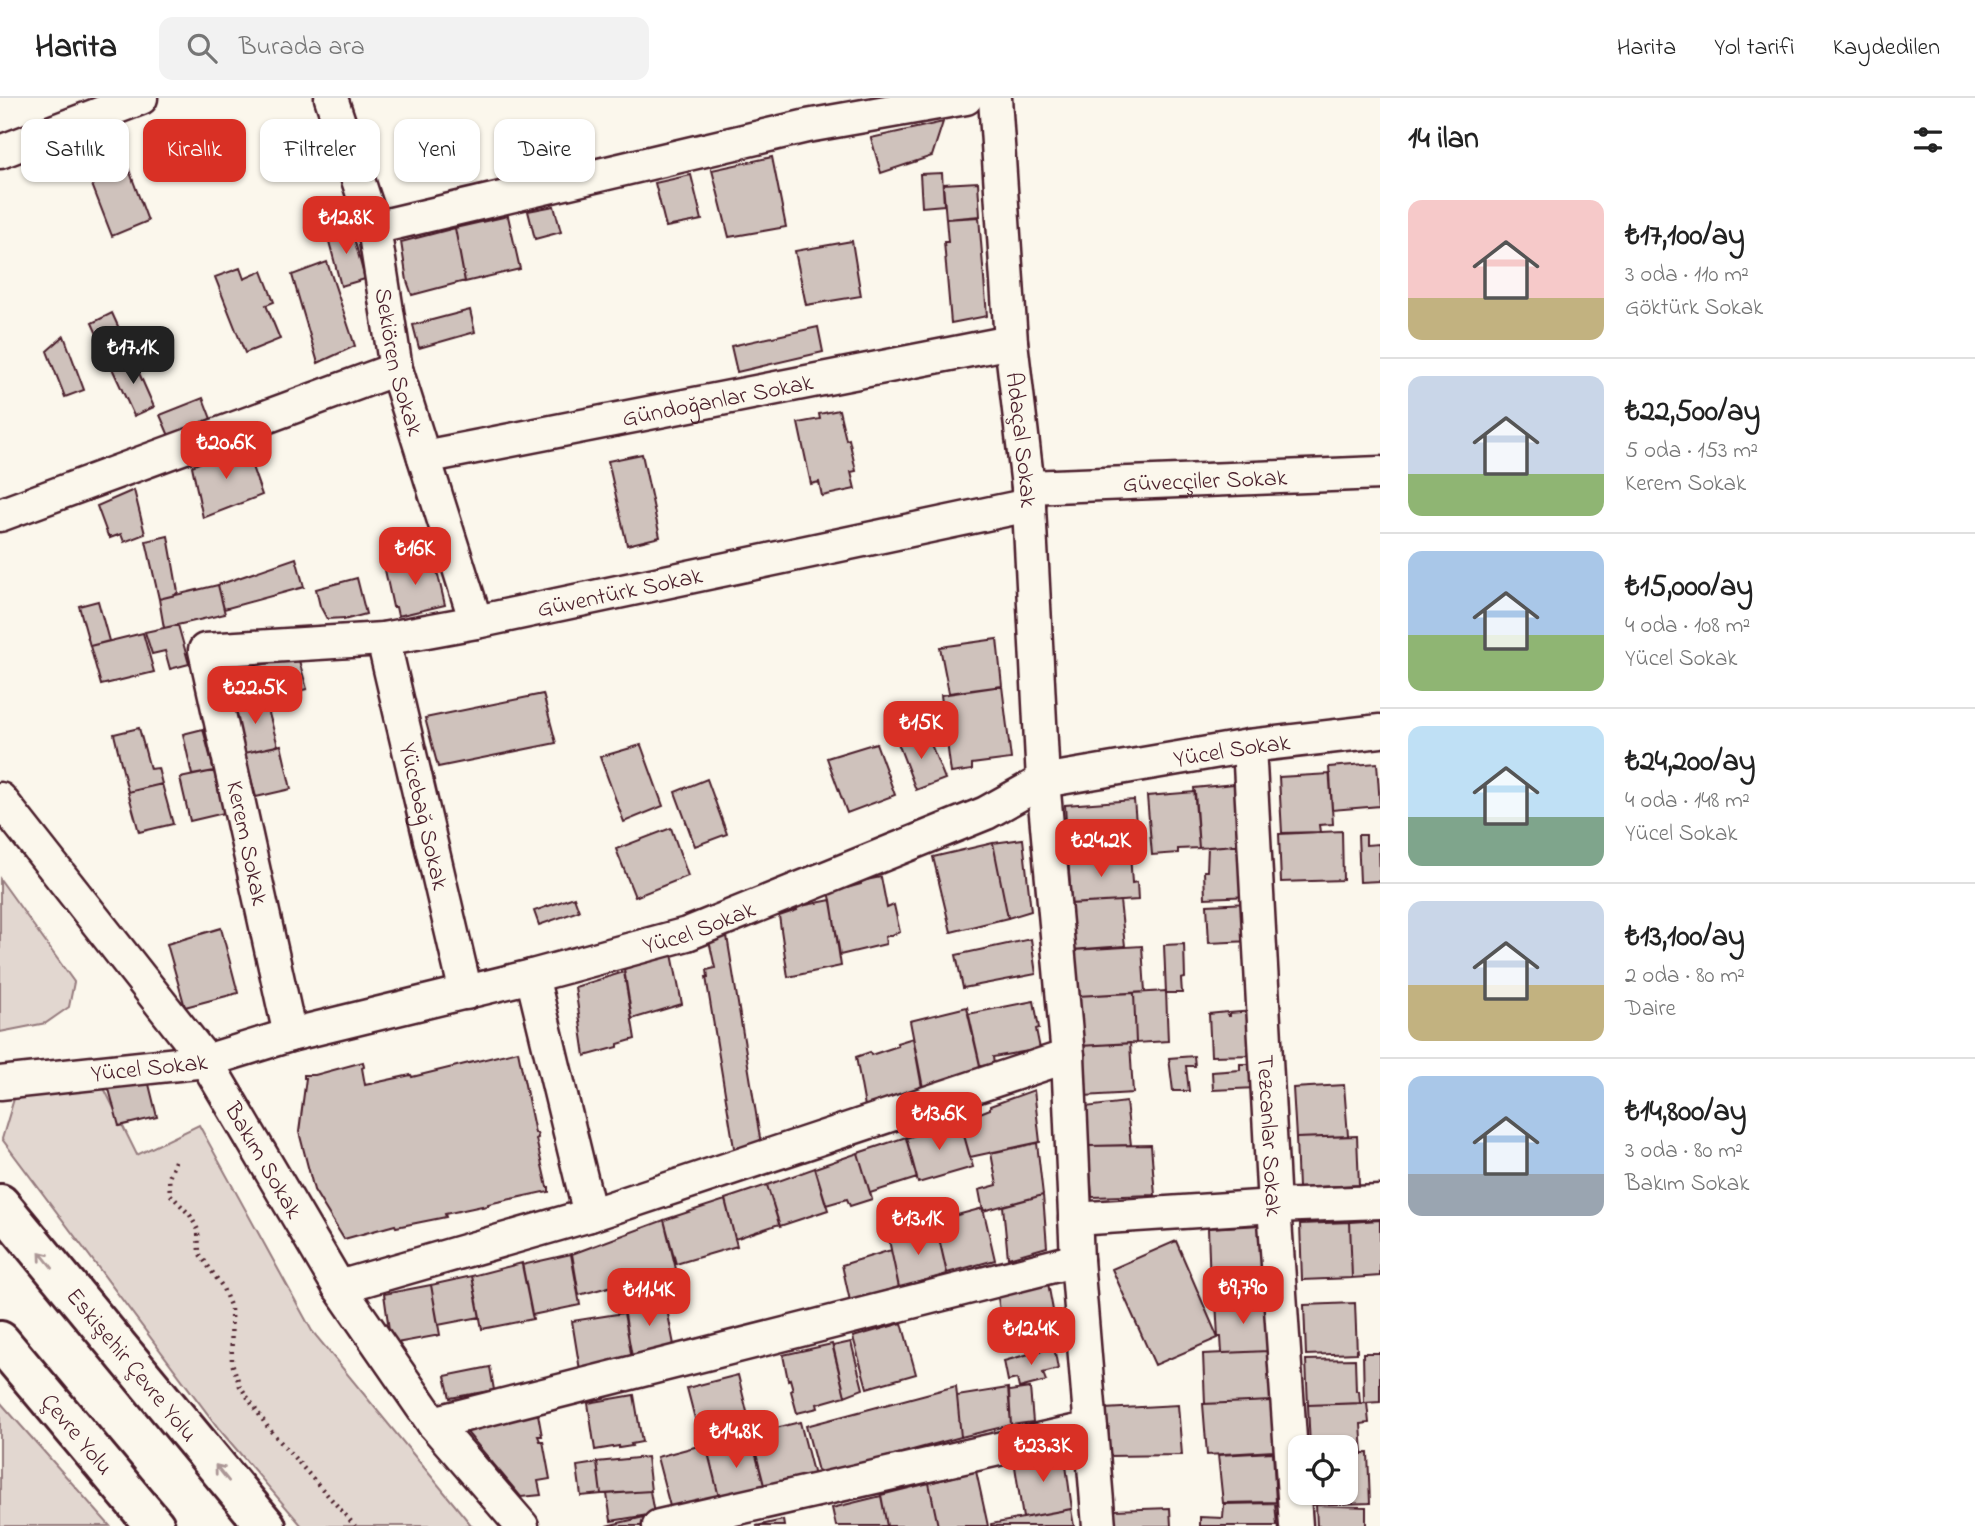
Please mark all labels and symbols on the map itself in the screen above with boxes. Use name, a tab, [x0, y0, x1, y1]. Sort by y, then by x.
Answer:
pin: ₺12.8K	[289, 197, 403, 256]
street label: Sekiören Sokak	[364, 286, 431, 441]
pin: ₺17.1K	[76, 327, 190, 386]
street label: Gündoğanlar Sokak	[619, 366, 817, 438]
street label: Adaçal Sokak	[995, 370, 1044, 509]
pin: ₺20.6K	[169, 422, 283, 481]
street label: Güvecçiler Sokak	[1122, 462, 1288, 503]
pin: ₺16K	[374, 528, 456, 587]
street label: Güventürk Sokak	[534, 559, 707, 629]
pin: ₺22.5K	[198, 666, 312, 726]
pin: ₺15K	[880, 702, 962, 761]
street label: Yücel Sokak	[1171, 726, 1293, 779]
street label: Yücebağ Sokak	[388, 740, 456, 894]
street label: Kerem Sokak	[215, 778, 276, 909]
pin: ₺24.2K	[1044, 820, 1158, 879]
street label: Yücel Sokak	[639, 893, 762, 965]
street label: Yücel Sokak	[89, 1046, 210, 1093]
street label: Tezcanlar Sokak	[1246, 1054, 1290, 1218]
pin: ₺13.6K	[882, 1093, 996, 1152]
street label: Bakım Sokak	[214, 1095, 310, 1226]
pin: ₺13.1K	[861, 1198, 975, 1257]
one-way arrow	[39, 1251, 54, 1269]
pin: ₺9,790	[1186, 1266, 1300, 1326]
pin: ₺11.4K	[592, 1268, 706, 1328]
street label: Eskişehir Çevre Yolu	[62, 1282, 204, 1448]
pin: ₺12.4K	[974, 1308, 1088, 1367]
street label: Çevre Yolu	[36, 1387, 120, 1479]
pin: ₺14.8K	[679, 1410, 793, 1470]
pin: ₺23.3K	[986, 1424, 1100, 1484]
one-way arrow	[214, 1465, 230, 1483]

